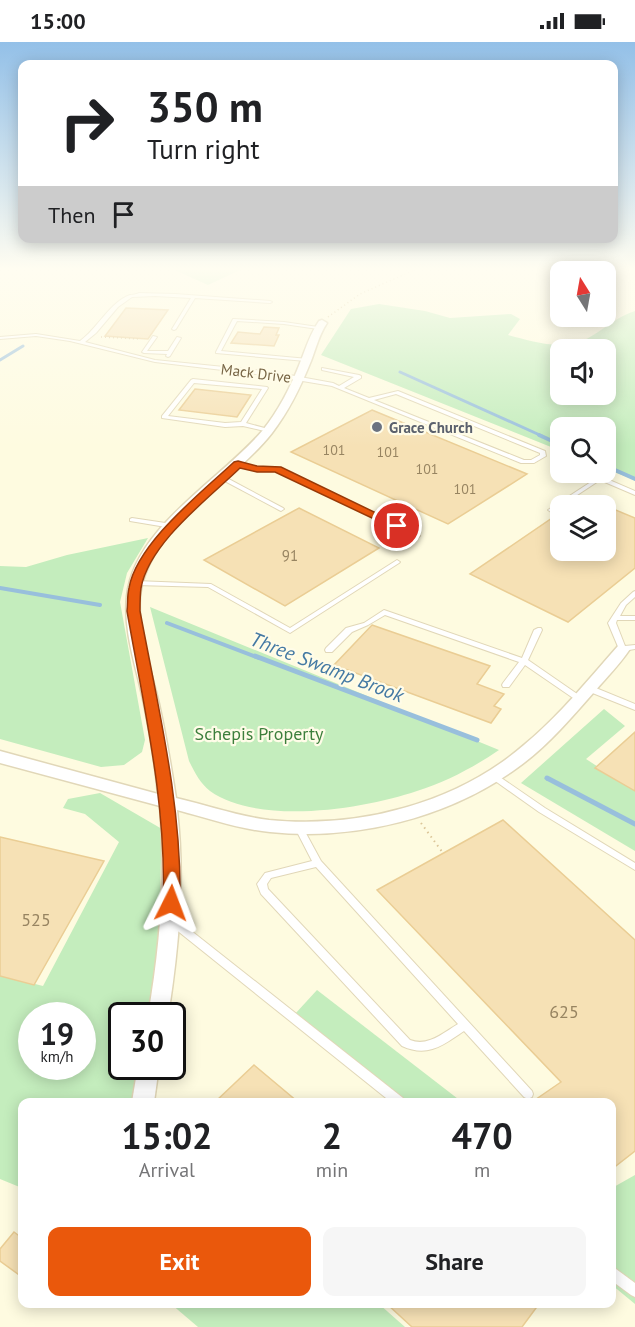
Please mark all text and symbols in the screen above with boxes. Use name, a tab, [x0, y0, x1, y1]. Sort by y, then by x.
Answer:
text: 15:00	[30, 7, 86, 35]
text: 350 m	[147, 79, 263, 134]
icon: right	[48, 84, 126, 162]
text: Turn right	[147, 132, 260, 166]
icon: arrive	[107, 198, 140, 231]
text: Then	[48, 201, 95, 229]
north arrow	[550, 261, 616, 327]
map controls	[550, 261, 616, 561]
button: sound	[550, 339, 616, 405]
street label: Mack Drive	[220, 359, 292, 387]
button: search	[550, 417, 616, 483]
place label: Grace Church	[389, 418, 473, 437]
marker: Grace Church	[370, 420, 384, 434]
house number: 101	[323, 441, 345, 459]
house number: 101	[377, 443, 399, 461]
house number: 101	[416, 460, 438, 478]
house number: 101	[454, 480, 476, 498]
button: layers	[550, 495, 616, 561]
pin	[371, 500, 422, 551]
icon: arrive	[380, 509, 413, 542]
house number: 91	[282, 546, 298, 565]
water label: Three Swamp Brook	[247, 626, 408, 709]
park label: Schepis Property	[195, 722, 324, 745]
position arrow	[139, 871, 203, 935]
house number: 525	[21, 908, 51, 931]
house number: 625	[549, 1000, 579, 1023]
speed limit sign: 30	[108, 1002, 186, 1080]
text: 19	[40, 1014, 74, 1053]
text: km/h	[41, 1047, 73, 1066]
text: 15:02	[121, 1112, 213, 1159]
text: 2	[322, 1112, 342, 1159]
text: 470	[452, 1112, 513, 1159]
text: Arrival	[139, 1157, 195, 1183]
text: min	[316, 1157, 348, 1183]
text: m	[474, 1157, 490, 1183]
button: Exit	[48, 1227, 311, 1296]
button: Share	[323, 1227, 586, 1296]

